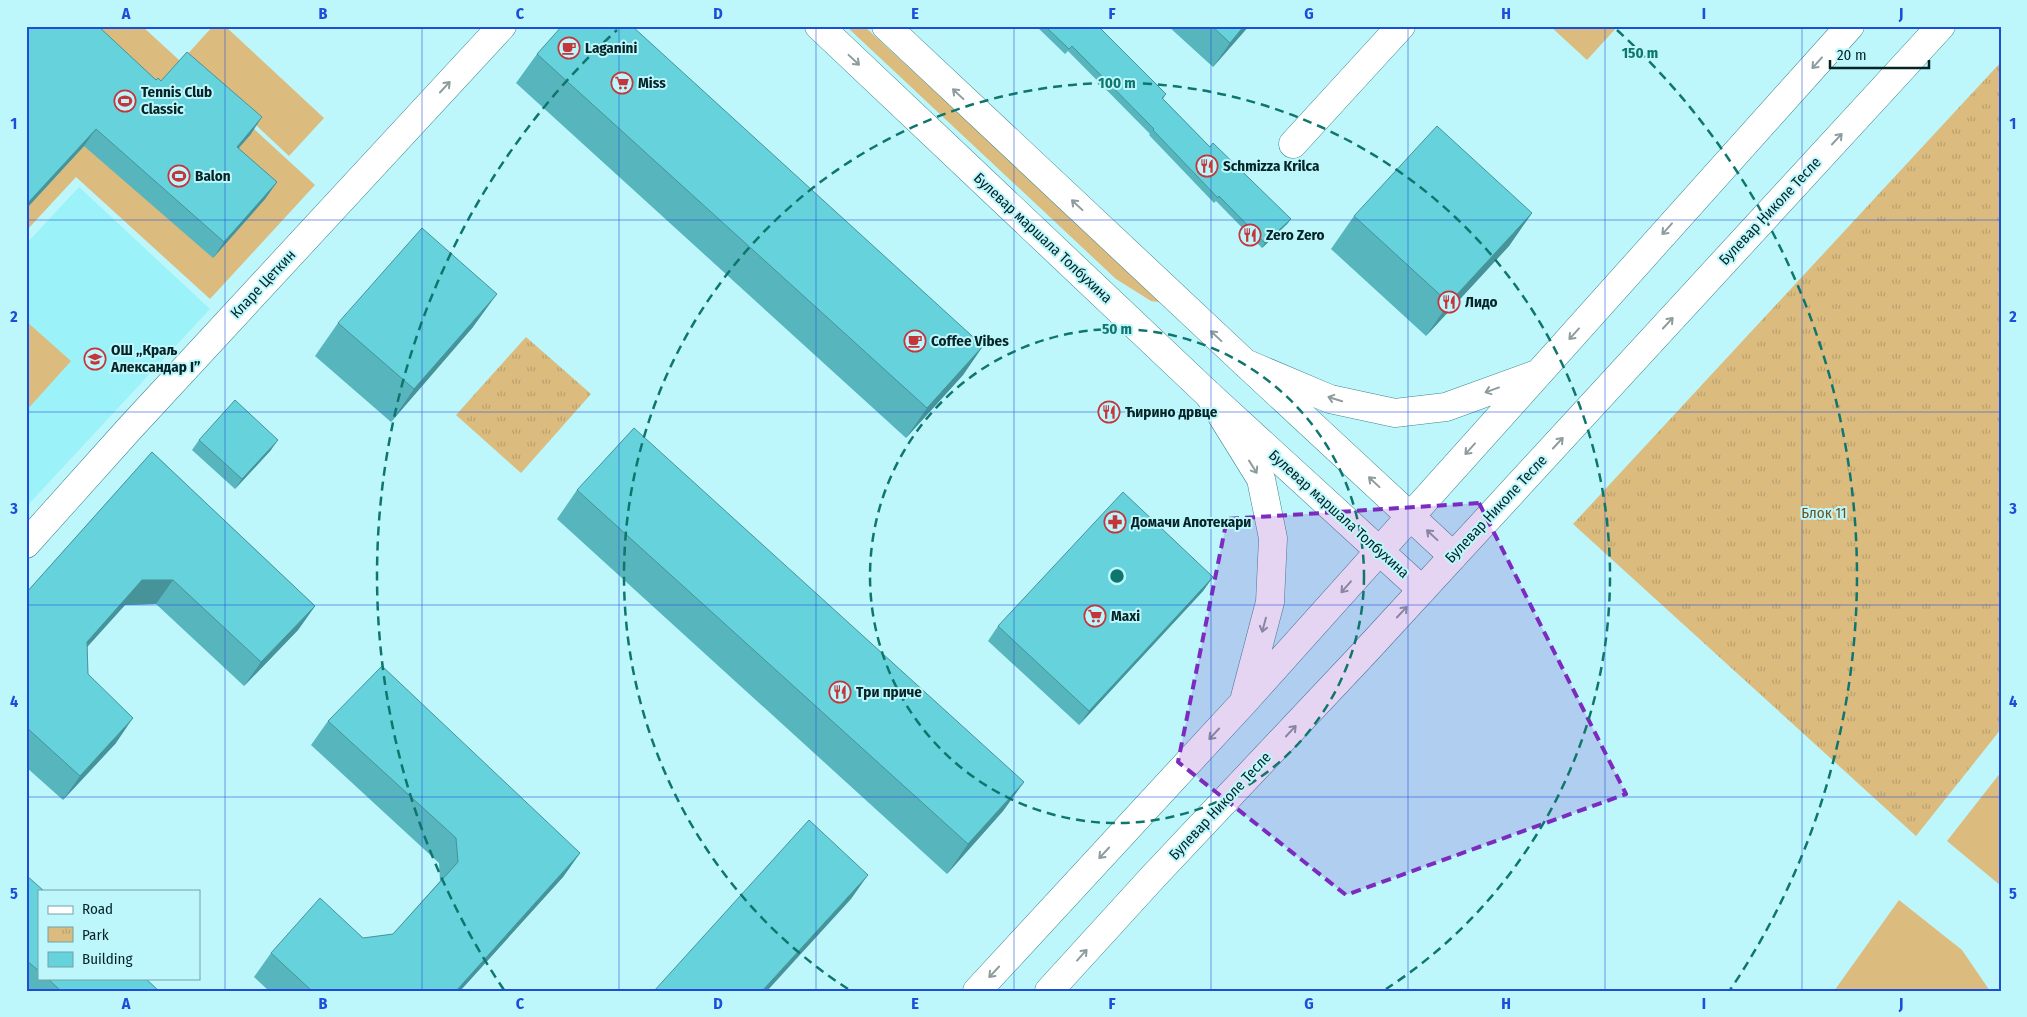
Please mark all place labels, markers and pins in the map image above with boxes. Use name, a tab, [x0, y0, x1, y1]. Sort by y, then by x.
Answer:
cafe icon: Laganini	[557, 36, 581, 60]
place label: Laganini	[585, 39, 637, 57]
supermarket icon: Miss	[610, 71, 634, 95]
place label: Miss	[638, 74, 666, 92]
place label: Tennis Club Classic	[141, 83, 212, 118]
sports icon: Tennis Club Classic	[113, 89, 137, 113]
restaurant icon: Schmizza Krilca	[1195, 154, 1219, 178]
place label: Schmizza Krilca	[1223, 157, 1320, 175]
sports icon: Balon	[167, 164, 191, 188]
place label: Balon	[195, 167, 231, 185]
restaurant icon: Zero Zero	[1238, 223, 1262, 247]
place label: Zero Zero	[1266, 226, 1325, 244]
restaurant icon: Лидо	[1437, 290, 1461, 314]
place label: Лидо	[1465, 293, 1497, 311]
cafe icon: Coffee Vibes	[903, 329, 927, 353]
place label: Coffee Vibes	[931, 332, 1009, 350]
place label: ОШ „Краљ Александар I”	[110, 341, 201, 376]
school or university icon: ОШ „Краљ Александар I”	[83, 347, 107, 371]
restaurant icon: Ћирино дрвце	[1097, 400, 1121, 424]
place label: Ћирино дрвце	[1125, 403, 1218, 421]
pharmacy icon: Домачи Апотекари	[1103, 510, 1127, 534]
place label: Домачи Апотекари	[1130, 513, 1251, 531]
centre of rings	[1108, 567, 1126, 585]
supermarket icon: Maxi	[1083, 604, 1107, 628]
place label: Maxi	[1111, 607, 1140, 625]
restaurant icon: Три приче	[828, 680, 852, 704]
place label: Три приче	[856, 683, 922, 701]

